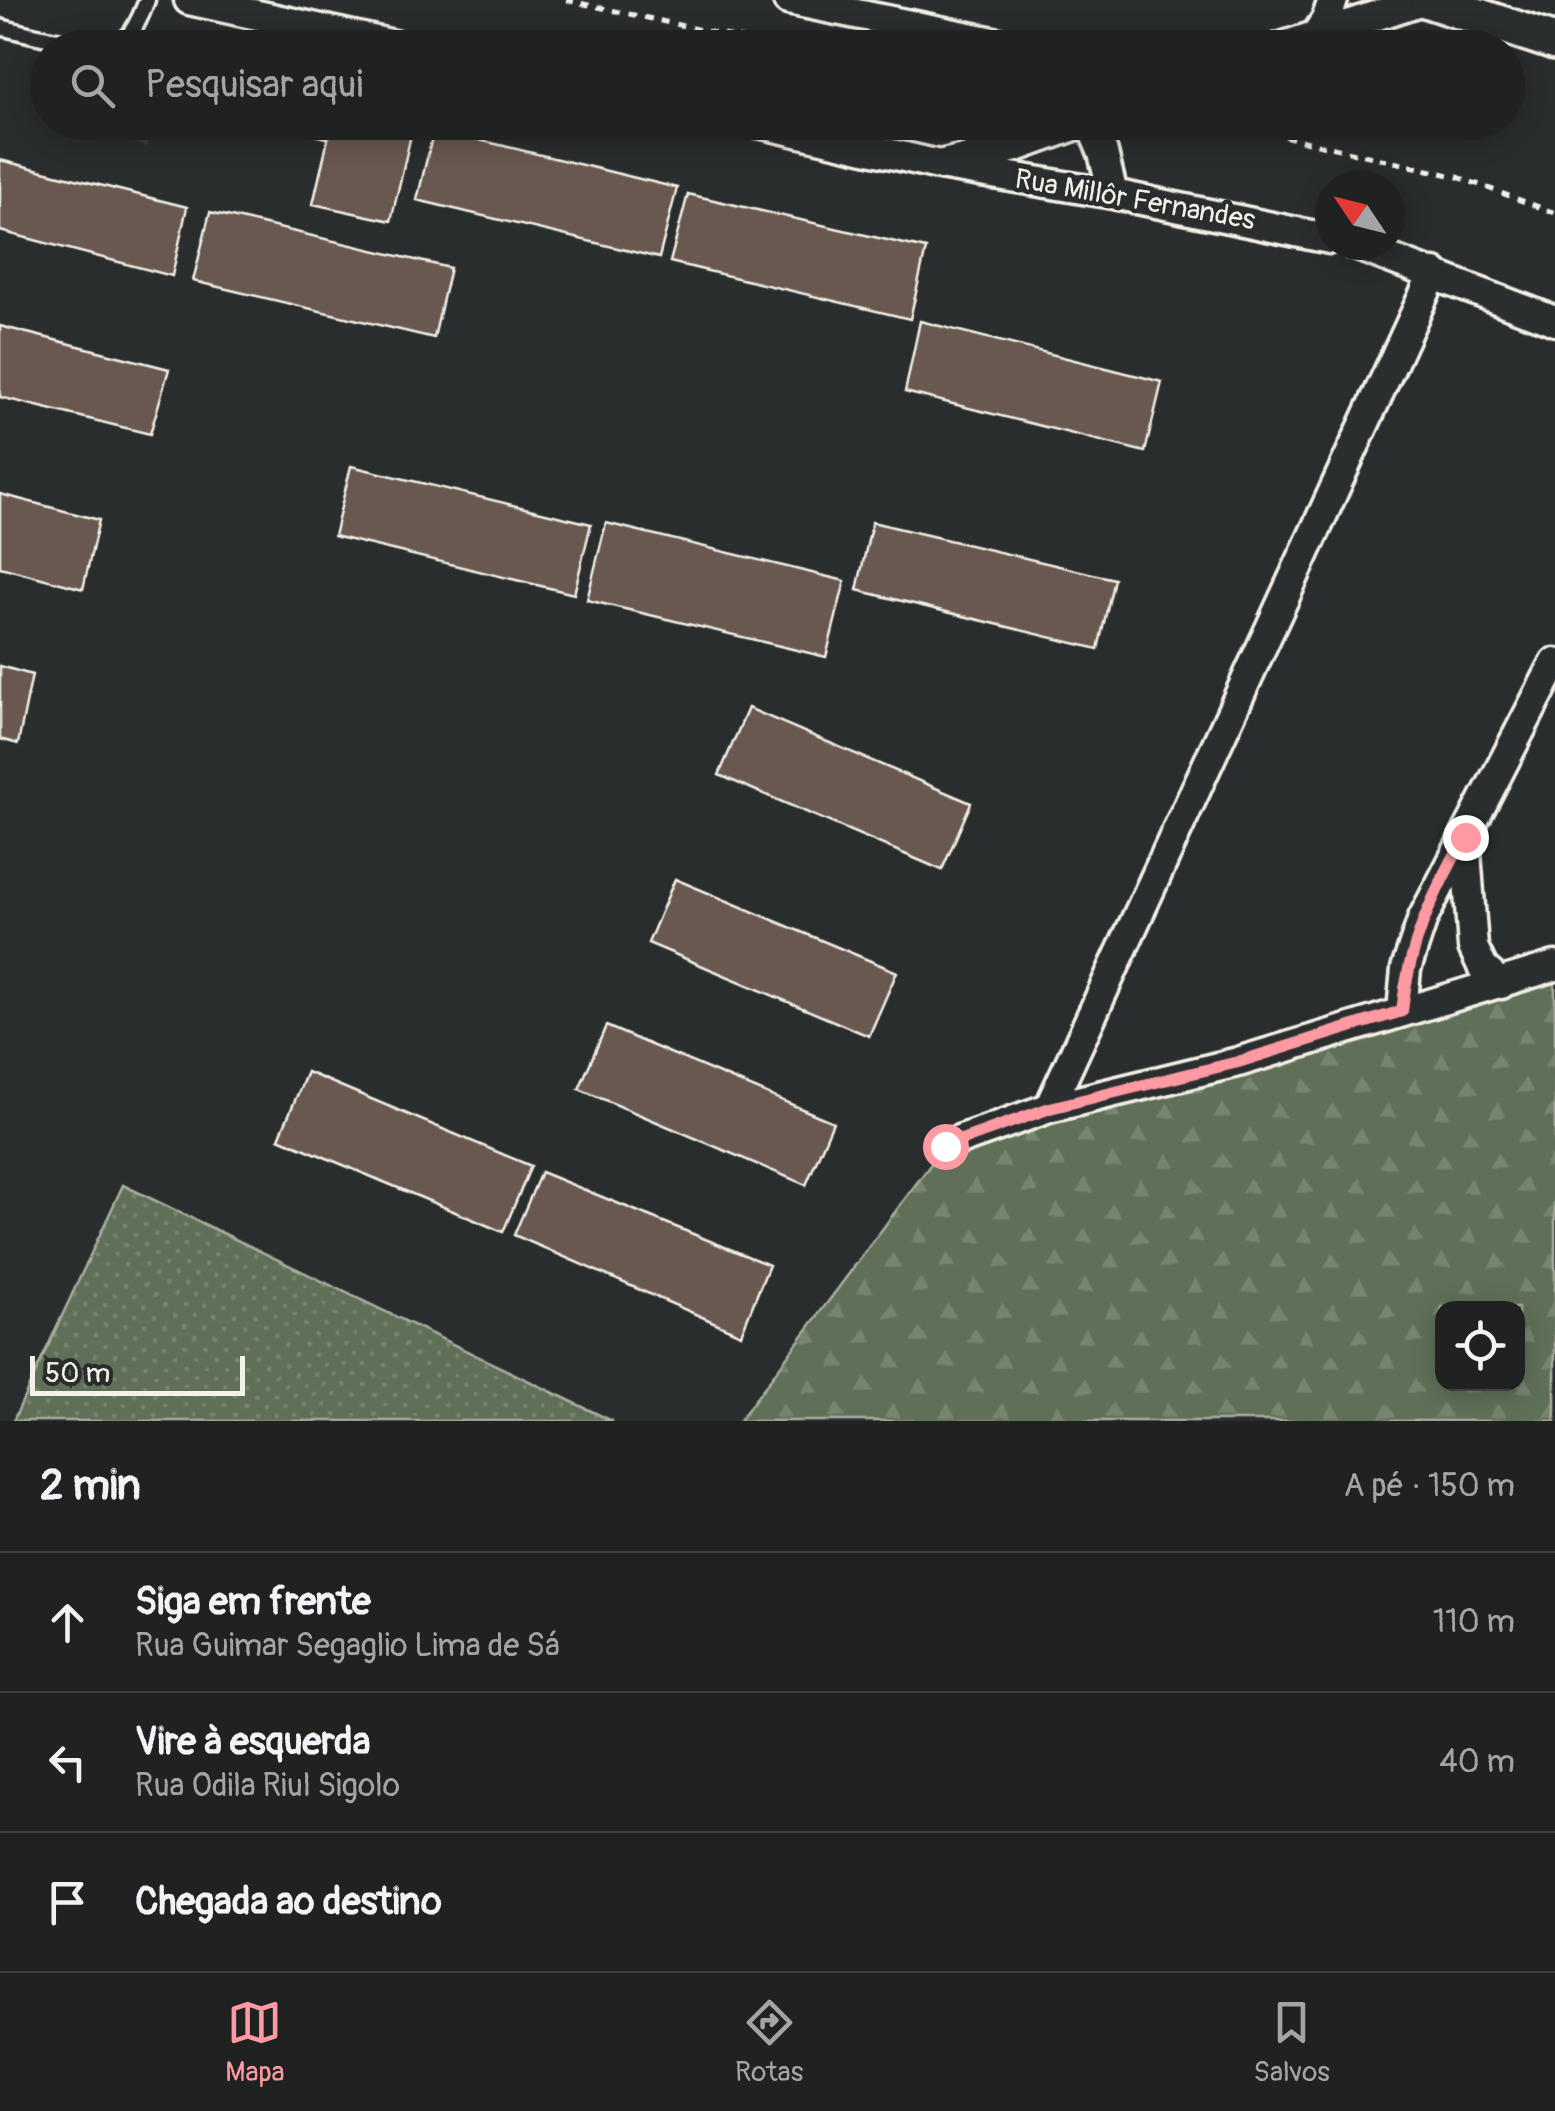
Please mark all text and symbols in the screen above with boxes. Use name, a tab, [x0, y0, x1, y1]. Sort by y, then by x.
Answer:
search box	[30, 30, 1525, 140]
icon: search	[65, 58, 120, 113]
text: Pesquisar aqui	[145, 61, 363, 109]
street label: Rua Millôr Fernandes	[1012, 162, 1258, 238]
north arrow	[1315, 170, 1405, 260]
route end	[1443, 815, 1489, 861]
route start	[923, 1124, 969, 1170]
map controls	[1435, 1301, 1525, 1391]
button: locate	[1435, 1301, 1525, 1391]
scale bar	[30, 1351, 245, 1396]
text: 50 m	[45, 1356, 110, 1391]
text: 2 min	[40, 1460, 141, 1512]
text: A pé · 150 m	[1344, 1466, 1515, 1506]
text: Siga em frente	[135, 1578, 371, 1626]
icon: ahead	[40, 1595, 95, 1650]
text: 110 m	[1433, 1602, 1515, 1642]
text: Rua Guimar Segaglio Lima de Sá	[135, 1626, 560, 1666]
text: Vire à esquerda	[135, 1718, 370, 1766]
icon: left	[40, 1735, 95, 1790]
text: 40 m	[1439, 1742, 1515, 1782]
text: Rua Odila Riul Sigolo	[135, 1766, 400, 1806]
icon: arrive	[40, 1875, 95, 1930]
text: Chegada ao destino	[135, 1878, 442, 1926]
tab: Mapa	[225, 1995, 285, 2090]
tab: Rotas	[735, 1995, 803, 2090]
tab: Salvos	[1254, 1995, 1330, 2090]

